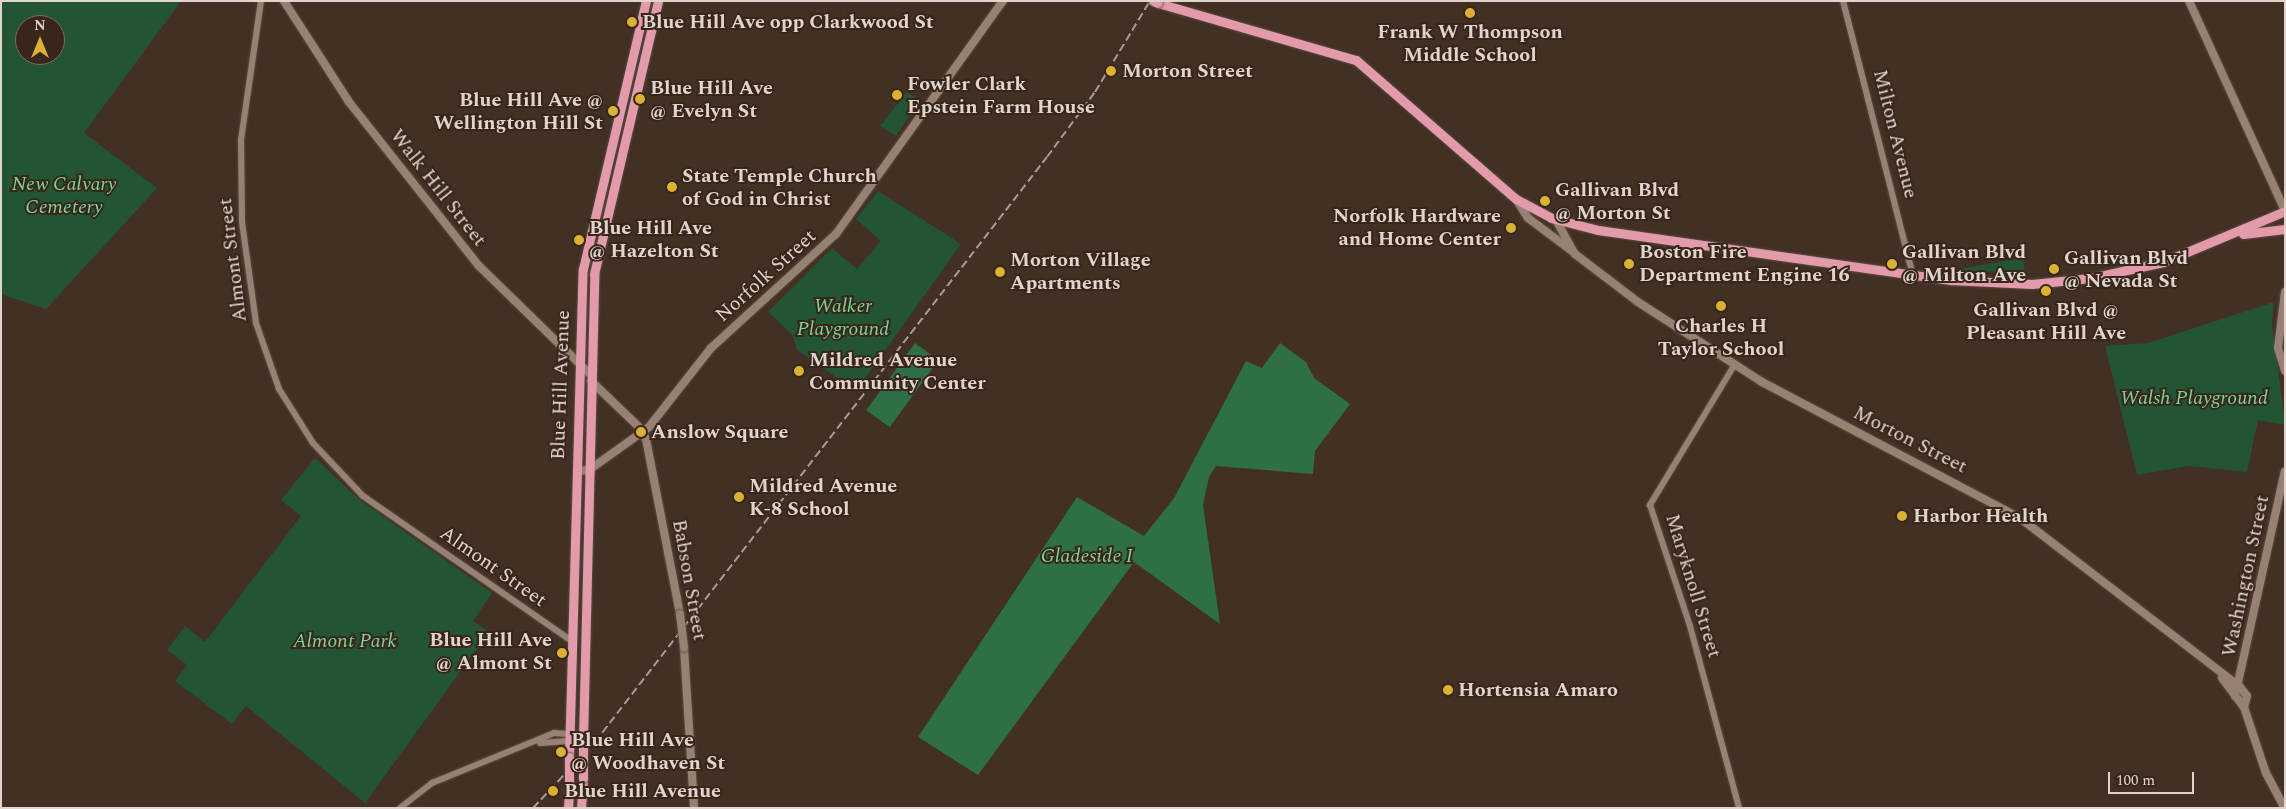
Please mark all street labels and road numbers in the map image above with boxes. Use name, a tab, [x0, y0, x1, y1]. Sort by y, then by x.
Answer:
street label: Milton Avenue	[1867, 67, 1923, 201]
street label: Walk Hill Street	[385, 124, 491, 252]
street label: Almont Street	[213, 197, 253, 323]
street label: Norfolk Street	[711, 225, 821, 327]
street label: Blue Hill Avenue	[546, 310, 576, 460]
street label: Morton Street	[1849, 401, 1971, 479]
street label: Washington Street	[2217, 493, 2275, 659]
street label: Maryknoll Street	[1660, 511, 1726, 661]
street label: Babson Street	[667, 518, 711, 642]
street label: Almont Street	[435, 521, 551, 613]

